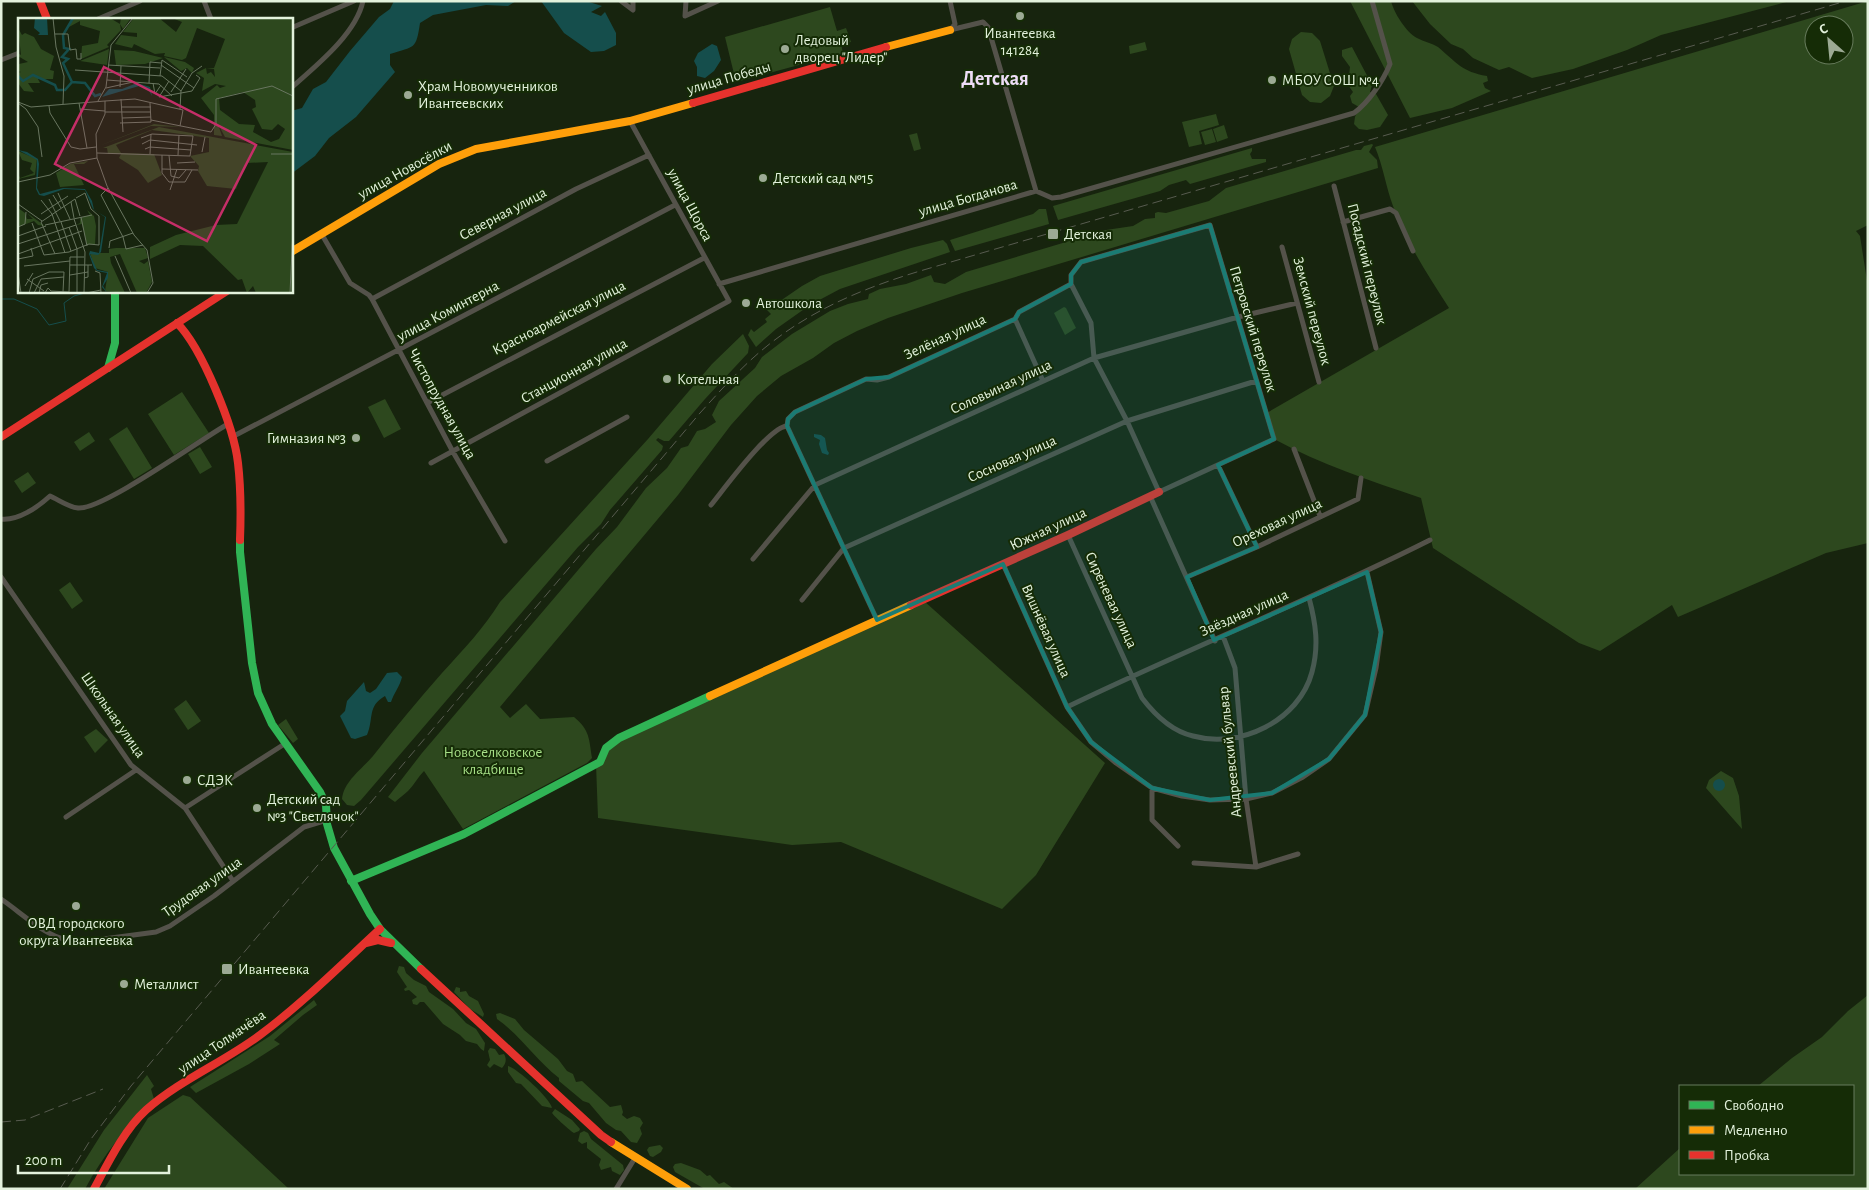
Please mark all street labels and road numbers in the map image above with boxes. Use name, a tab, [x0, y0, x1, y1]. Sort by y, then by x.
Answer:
street label: улица Победы	[685, 59, 772, 97]
street label: улица Новосёлки	[355, 138, 454, 202]
street label: улица Щорса	[664, 165, 715, 244]
street label: улица Богданова	[916, 177, 1019, 219]
street label: Северная улица	[457, 185, 549, 243]
street label: Посадский переулок	[1345, 202, 1389, 326]
street label: Земский переулок	[1290, 255, 1334, 367]
street label: Петровский переулок	[1227, 264, 1279, 394]
street label: улица Коминтерна	[394, 278, 501, 345]
street label: Красноармейская улица	[490, 278, 628, 358]
street label: Зелёная улица	[902, 311, 988, 362]
street label: Станционная улица	[518, 336, 630, 406]
street label: Чистопрудная улица	[405, 346, 479, 462]
street label: Соловьиная улица	[948, 357, 1054, 417]
street label: Сосновая улица	[965, 433, 1059, 485]
street label: Ореховая улица	[1230, 496, 1324, 550]
street label: Южная улица	[1007, 505, 1089, 553]
street label: Сиреневая улица	[1082, 550, 1140, 651]
street label: Вишнёвая улица	[1019, 582, 1073, 680]
street label: Звёздная улица	[1198, 587, 1290, 639]
street label: Школьная улица	[78, 670, 148, 761]
street label: Андреевский бульвар	[1216, 685, 1244, 818]
street label: Трудовая улица	[160, 854, 245, 920]
street label: улица Толмачёва	[175, 1007, 269, 1077]

